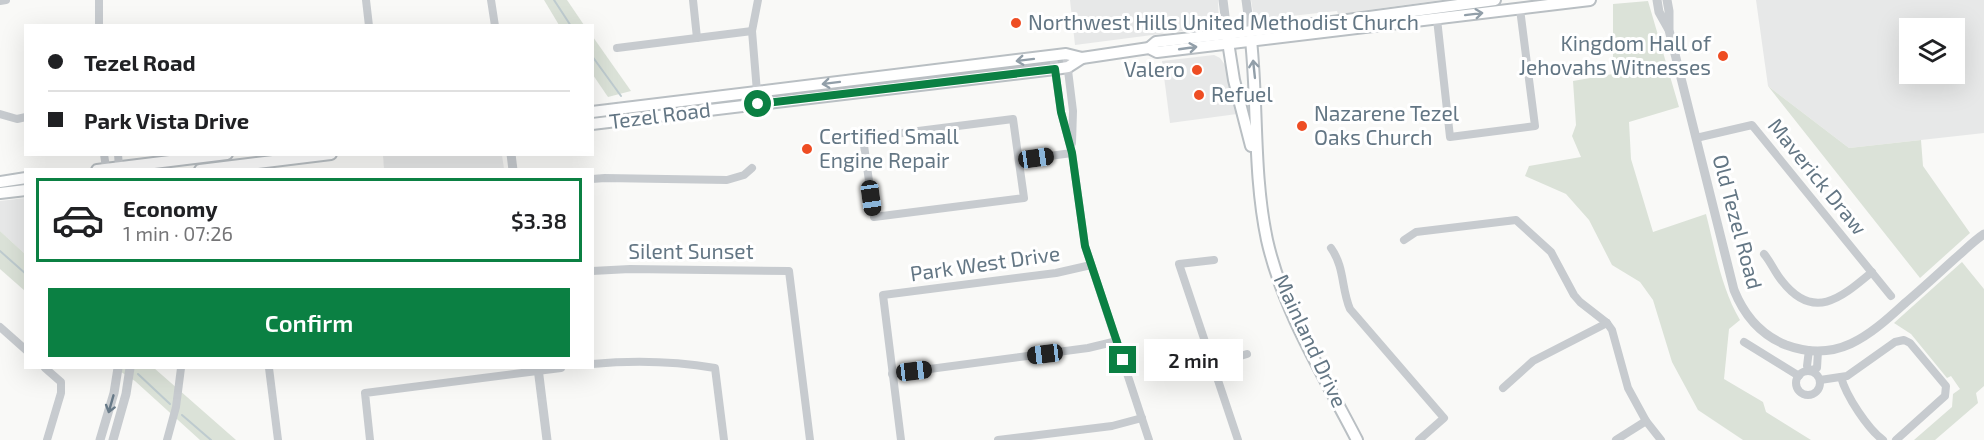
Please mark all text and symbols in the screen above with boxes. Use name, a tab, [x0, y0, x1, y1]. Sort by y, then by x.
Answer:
place label: Northwest Hills United Methodist Church	[1028, 9, 1419, 34]
one-way arrow	[1464, 9, 1484, 20]
marker: Northwest Hills United Methodist Church	[1009, 16, 1023, 30]
map controls	[1899, 18, 1965, 84]
button: layers	[1899, 18, 1965, 84]
place label: Kingdom Hall of Jehovahs Witnesses	[1519, 30, 1712, 79]
one-way arrow	[1178, 42, 1198, 53]
text: Tezel Road	[84, 49, 196, 75]
marker: Kingdom Hall of Jehovahs Witnesses	[1716, 49, 1730, 63]
one-way arrow	[1015, 54, 1035, 65]
place label: Valero	[1124, 56, 1185, 81]
one-way arrow	[1248, 60, 1259, 80]
marker: Valero	[1190, 63, 1204, 77]
one-way arrow	[822, 78, 842, 89]
place label: Refuel	[1211, 81, 1273, 106]
marker: Refuel	[1192, 88, 1206, 102]
route start	[744, 90, 771, 117]
street label: Tezel Road	[608, 96, 712, 133]
place label: Nazarene Tezel Oaks Church	[1314, 100, 1460, 149]
text: Park Vista Drive	[84, 107, 249, 133]
street label: Maverick Draw	[1764, 113, 1873, 239]
marker: Nazarene Tezel Oaks Church	[1295, 119, 1309, 133]
place label: Certified Small Engine Repair	[819, 123, 960, 172]
marker: Certified Small Engine Repair	[800, 142, 814, 156]
car	[1017, 147, 1055, 169]
street label: Old Tezel Road	[1708, 152, 1768, 292]
car	[860, 179, 882, 217]
icon: car	[51, 193, 105, 247]
text: Economy	[123, 195, 218, 221]
text: $3.38	[511, 207, 567, 233]
text: 1 min · 07:26	[123, 221, 233, 245]
street label: Silent Sunset	[628, 238, 754, 263]
street label: Park West Drive	[908, 240, 1061, 285]
street label: Mainland Drive	[1270, 270, 1353, 411]
button: Confirm	[48, 288, 570, 357]
callout: 2 min	[1144, 339, 1243, 381]
car	[1026, 343, 1064, 365]
route end	[1109, 346, 1136, 373]
text: 2 min	[1168, 348, 1219, 372]
car	[895, 360, 933, 382]
one-way arrow	[105, 394, 116, 413]

